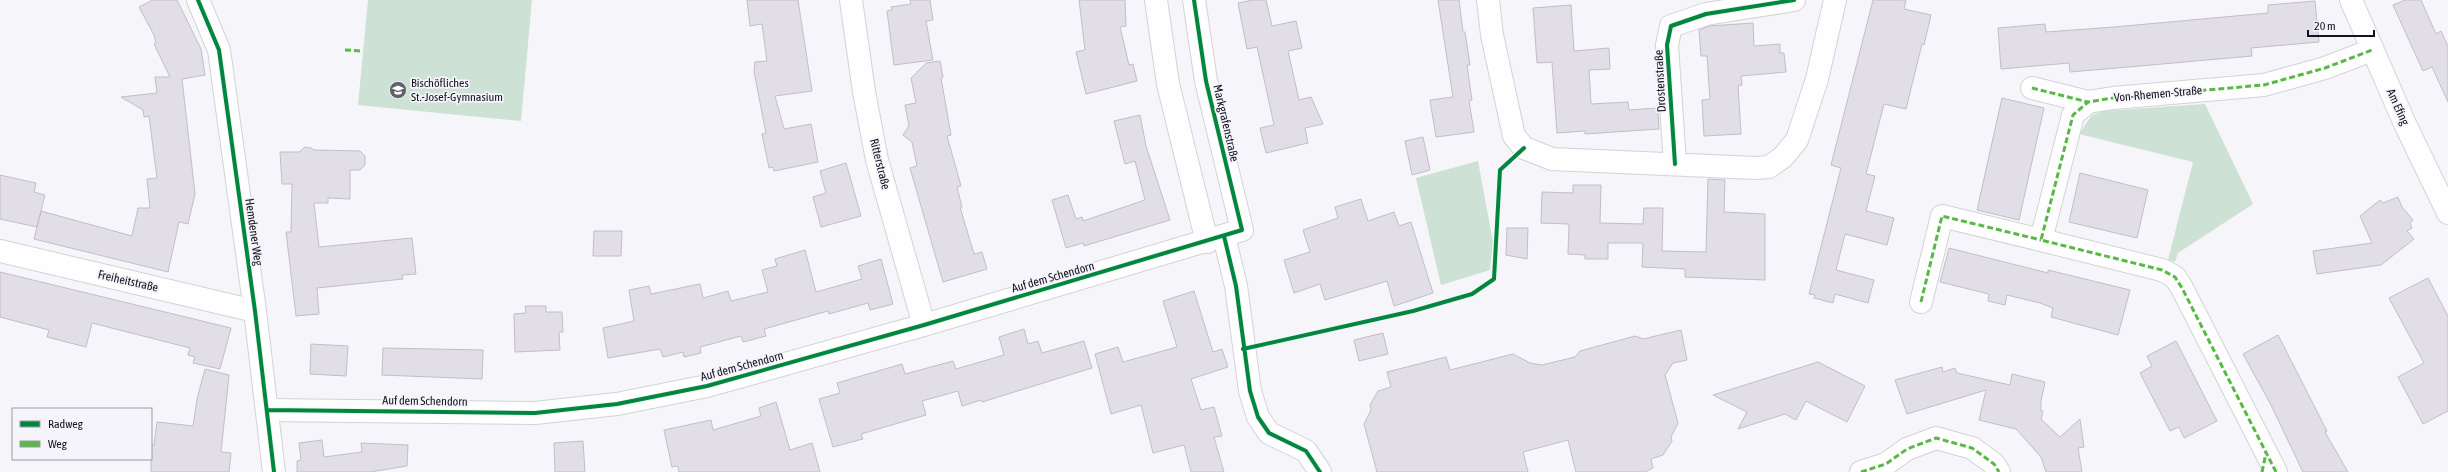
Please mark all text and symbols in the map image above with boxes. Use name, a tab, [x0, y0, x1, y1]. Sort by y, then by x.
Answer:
scale bar	[2308, 12, 2374, 38]
text: 20 m	[2314, 19, 2336, 33]
street label: Drostenstraße	[1651, 49, 1669, 113]
place label: Bischöfliches St.-Josef-Gymnasium	[411, 76, 503, 104]
school or university icon: Bischöfliches St.-Josef-Gymnasium	[388, 80, 408, 100]
street label: Markgrafenstraße	[1210, 83, 1242, 163]
street label: Von-Rhemen-Straße	[2113, 83, 2203, 105]
street label: Am Efing	[2384, 87, 2413, 128]
street label: Ritterstraße	[867, 137, 893, 191]
street label: Hemdener Weg	[242, 198, 266, 267]
street label: Auf dem Schendorn	[1010, 259, 1096, 295]
street label: Freiheitstraße	[96, 267, 160, 295]
street label: Auf dem Schendorn	[699, 348, 785, 384]
street label: Auf dem Schendorn	[382, 393, 468, 409]
legend	[12, 408, 152, 460]
text: Radweg	[48, 417, 84, 431]
text: Weg	[48, 437, 68, 451]

